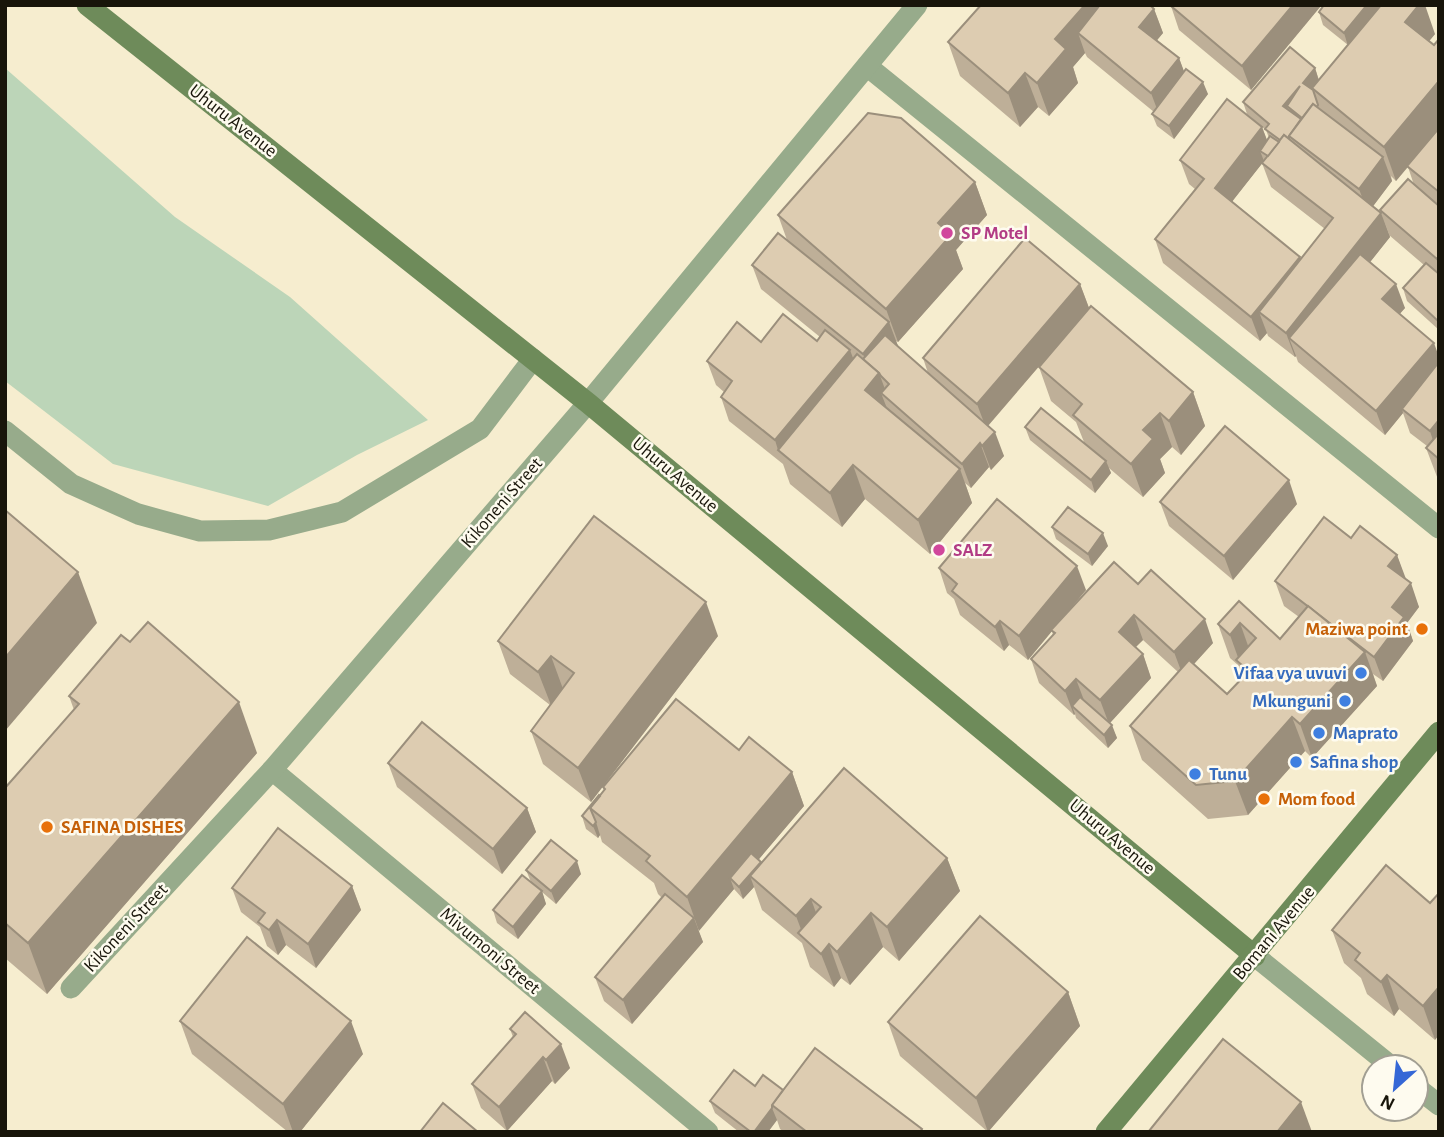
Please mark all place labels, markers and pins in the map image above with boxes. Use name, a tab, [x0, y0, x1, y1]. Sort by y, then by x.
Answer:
place label: SP Motel	[961, 224, 1028, 243]
marker: SP Motel	[939, 225, 955, 241]
place label: SALZ	[953, 541, 992, 560]
marker: SALZ	[931, 542, 947, 558]
place label: Maziwa point	[1305, 620, 1409, 639]
marker: Maziwa point	[1414, 621, 1430, 637]
place label: Vifaa vya uvuvi	[1233, 664, 1347, 683]
marker: Vifaa vya uvuvi	[1353, 665, 1369, 681]
place label: Mkunguni	[1252, 692, 1331, 711]
marker: Mkunguni	[1337, 693, 1353, 709]
place label: Maprato	[1333, 724, 1398, 743]
marker: Maprato	[1311, 725, 1327, 741]
place label: Safina shop	[1310, 753, 1398, 772]
marker: Safina shop	[1288, 754, 1304, 770]
place label: Tunu	[1209, 765, 1247, 784]
marker: Tunu	[1187, 766, 1203, 782]
place label: Mom food	[1278, 790, 1355, 809]
marker: Mom food	[1256, 791, 1272, 807]
place label: SAFINA DISHES	[61, 818, 183, 837]
marker: SAFINA DISHES	[39, 819, 55, 835]

